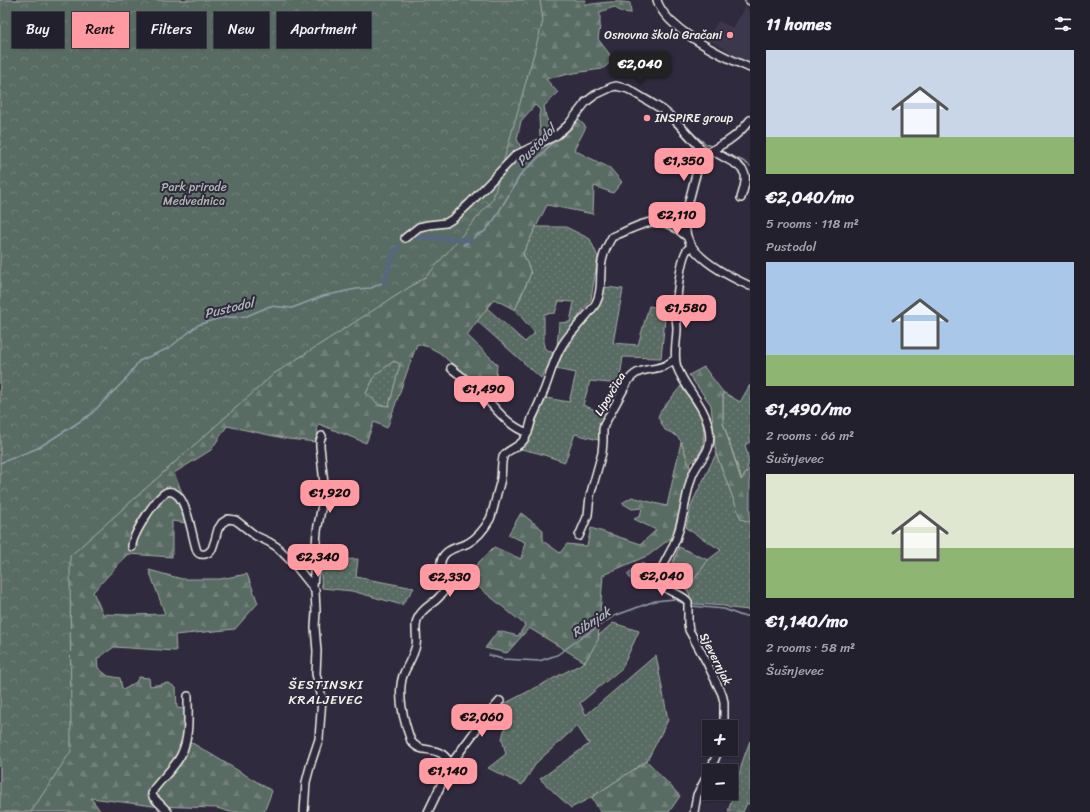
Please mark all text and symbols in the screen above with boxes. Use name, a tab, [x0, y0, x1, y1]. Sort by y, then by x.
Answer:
text: 11 homes	[766, 9, 831, 39]
chip: Buy	[12, 12, 64, 48]
chip: Rent	[72, 12, 129, 48]
chip: Filters	[137, 12, 206, 48]
chip: New	[214, 12, 269, 48]
chip: Apartment	[277, 12, 371, 48]
icon: filters	[1052, 13, 1074, 35]
place label: Osnovna škola Gračani	[604, 24, 723, 46]
marker: Osnovna škola Gračani	[725, 30, 735, 40]
pin: €2,040	[607, 51, 673, 85]
text: €2,040	[618, 52, 662, 75]
icon: home	[884, 76, 956, 148]
place label: INSPIRE group	[654, 107, 734, 129]
marker: INSPIRE group	[642, 113, 652, 123]
water label: Pustodol	[510, 116, 564, 171]
pin: €1,350	[651, 148, 717, 182]
text: €1,350	[663, 149, 705, 172]
park label: Park prirode Medvednica	[161, 176, 227, 212]
text: €2,040/mo	[766, 182, 854, 212]
pin: €2,110	[644, 202, 710, 236]
text: €2,110	[657, 203, 697, 226]
text: 5 rooms · 118 m²	[766, 212, 859, 235]
text: Pustodol	[766, 235, 816, 258]
icon: home	[884, 288, 956, 360]
water label: Pustodol	[202, 290, 259, 325]
pin: €1,580	[653, 295, 719, 329]
text: €1,580	[665, 296, 707, 319]
street label: Lipovčica	[588, 368, 632, 420]
pin: €1,490	[451, 376, 517, 410]
text: €1,490	[463, 377, 505, 400]
text: €1,490/mo	[766, 394, 851, 424]
text: 2 rooms · 66 m²	[766, 424, 854, 447]
text: Šušnjevec	[766, 447, 824, 470]
pin: €1,920	[297, 480, 363, 514]
text: €1,920	[309, 481, 351, 504]
icon: home	[884, 500, 956, 572]
pin: €2,340	[285, 544, 351, 578]
text: €2,340	[296, 545, 340, 568]
pin: €2,040	[629, 563, 695, 597]
pin: €2,330	[417, 564, 483, 598]
text: €2,040	[640, 564, 684, 587]
text: €2,330	[429, 565, 471, 588]
water label: Ribnjak	[567, 600, 617, 643]
text: €1,140/mo	[766, 606, 848, 636]
street label: Sjevernjak	[693, 629, 739, 689]
text: 2 rooms · 58 m²	[766, 636, 855, 659]
text: Šušnjevec	[766, 659, 824, 682]
district label: ŠESTINSKI KRALJEVEC	[288, 673, 364, 711]
pin: €2,060	[449, 704, 515, 738]
text: €2,060	[460, 705, 504, 728]
map controls	[702, 720, 738, 800]
button: +	[702, 720, 738, 756]
pin: €1,140	[415, 758, 481, 792]
text: €1,140	[428, 759, 468, 782]
button: −	[702, 764, 738, 800]

